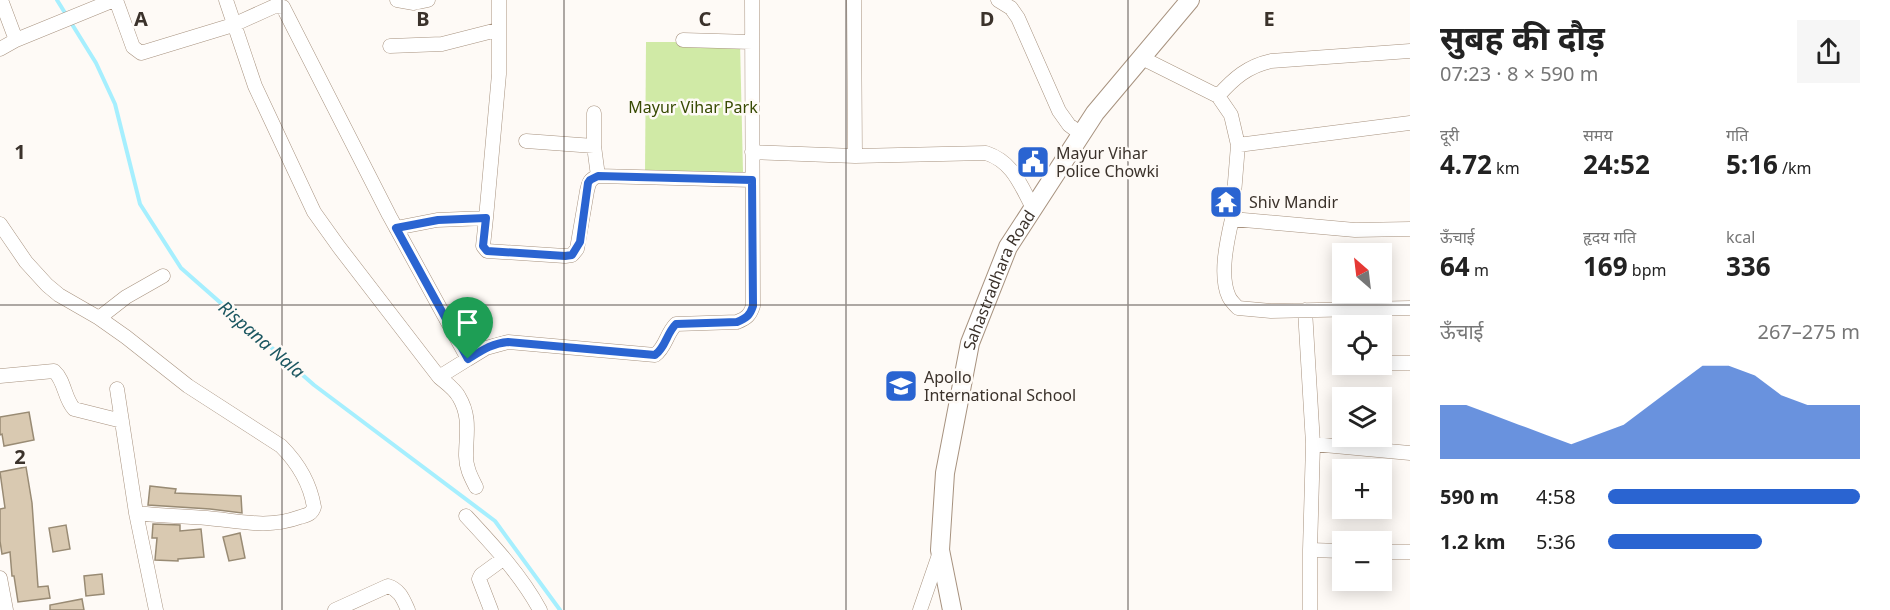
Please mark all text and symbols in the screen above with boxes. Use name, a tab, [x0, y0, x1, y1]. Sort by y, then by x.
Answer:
text: A	[134, 5, 148, 32]
text: B	[416, 5, 430, 32]
text: C	[699, 5, 712, 32]
text: D	[980, 5, 994, 32]
text: E	[1263, 5, 1275, 32]
text: सुबह की दौड़	[1440, 15, 1605, 60]
button: share	[1797, 20, 1860, 83]
text: 07:23 · 8 × 590 m	[1440, 60, 1598, 87]
park label: Mayur Vihar Park	[628, 96, 758, 118]
text: दूरी	[1440, 124, 1459, 146]
text: समय	[1583, 124, 1613, 146]
text: गति	[1726, 124, 1748, 146]
text: 1	[14, 138, 26, 165]
place label: Mayur Vihar Police Chowki	[1056, 142, 1159, 182]
public building icon: Mayur Vihar Police Chowki	[1015, 144, 1051, 180]
text: 4.72	[1440, 146, 1492, 182]
text: 24:52	[1583, 146, 1650, 182]
text: 5:16	[1726, 146, 1778, 182]
text: km	[1492, 157, 1520, 179]
text: /km	[1778, 157, 1812, 179]
temple icon: Shiv Mandir	[1208, 184, 1244, 220]
place label: Shiv Mandir	[1249, 191, 1338, 213]
street label: Sahastradhara Road	[958, 206, 1040, 352]
text: ऊँचाई	[1440, 226, 1475, 248]
text: हृदय गति	[1583, 226, 1636, 248]
text: kcal	[1726, 226, 1755, 248]
north arrow	[1332, 243, 1392, 303]
map controls	[1332, 243, 1392, 591]
text: 64	[1440, 248, 1470, 284]
text: 169	[1583, 248, 1628, 284]
text: 336	[1726, 248, 1771, 284]
text: m	[1470, 259, 1489, 281]
text: bpm	[1628, 259, 1666, 281]
water label: Rispana Nala	[214, 295, 310, 383]
pin	[442, 297, 493, 359]
icon: arrive	[451, 306, 484, 339]
button: locate	[1332, 315, 1392, 375]
text: ऊँचाई	[1440, 318, 1483, 345]
text: 267–275 m	[1757, 318, 1860, 345]
place label: Apollo International School	[924, 366, 1076, 406]
school or university icon: Apollo International School	[883, 368, 919, 404]
button: layers	[1332, 387, 1392, 447]
text: 2	[14, 443, 26, 470]
button: +	[1332, 459, 1392, 519]
text: 590 m	[1440, 483, 1499, 510]
text: 4:58	[1536, 483, 1576, 510]
text: 1.2 km	[1440, 528, 1506, 555]
text: 5:36	[1536, 528, 1576, 555]
button: −	[1332, 531, 1392, 591]

